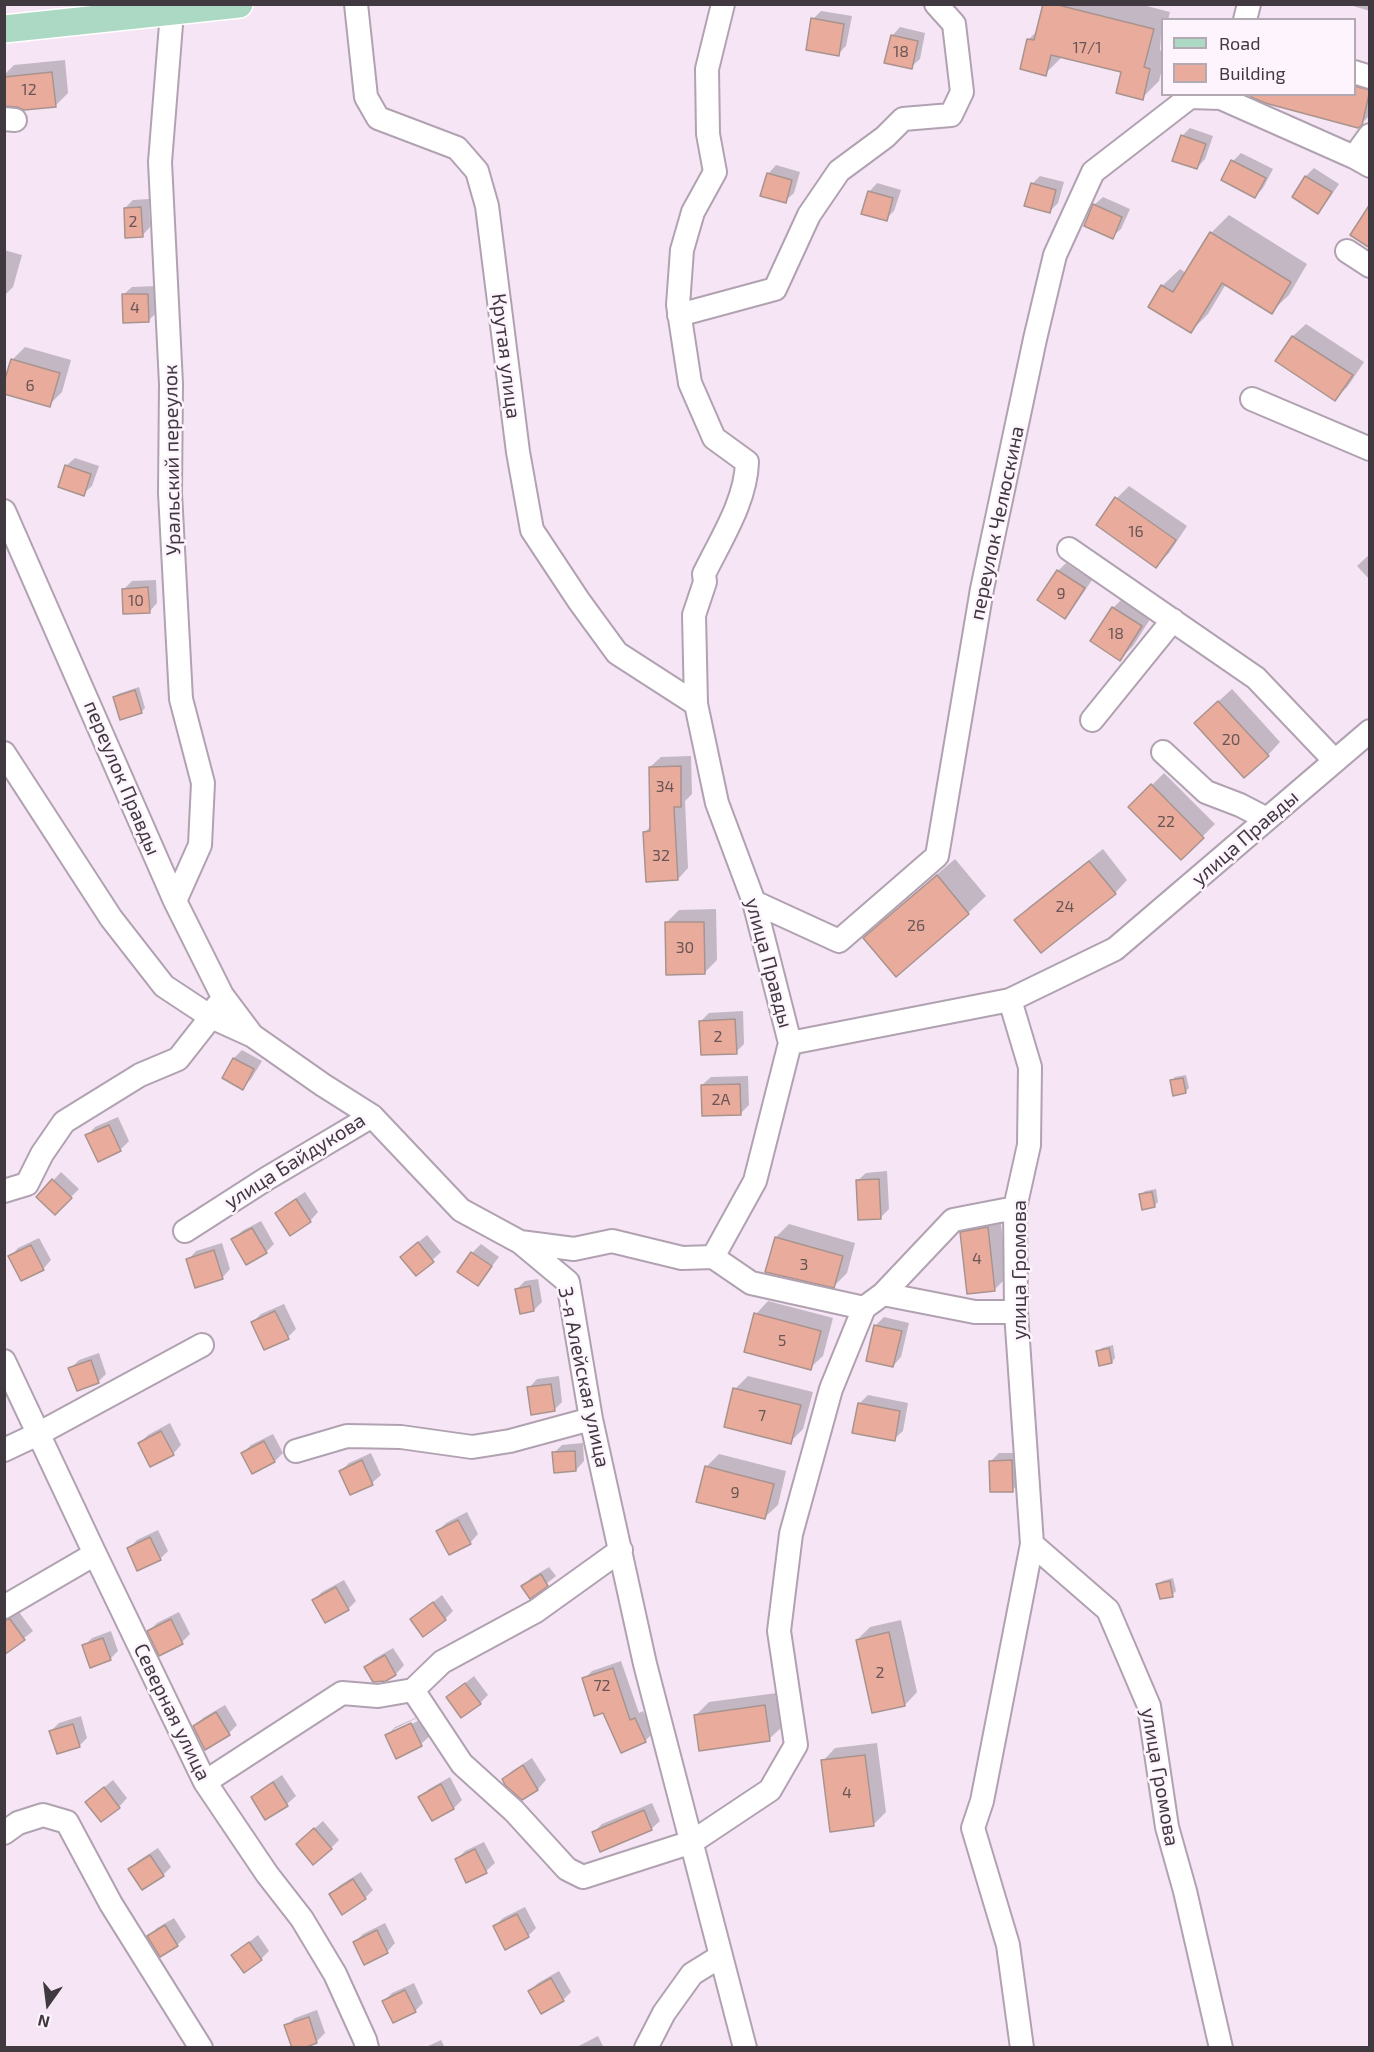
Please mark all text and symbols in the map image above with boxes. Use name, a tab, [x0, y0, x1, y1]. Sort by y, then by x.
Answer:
legend	[1161, 18, 1356, 96]
text: Road	[1219, 32, 1260, 54]
house number: 17/1	[1072, 38, 1102, 58]
house number: 18	[893, 42, 909, 62]
text: Building	[1219, 62, 1286, 84]
house number: 12	[21, 80, 37, 100]
house number: 2	[129, 212, 137, 232]
street label: Крутая улица	[486, 292, 526, 420]
house number: 4	[130, 298, 140, 318]
street label: Уральский переулок	[158, 364, 186, 556]
house number: 6	[25, 376, 35, 396]
street label: переулок Челюскина	[965, 424, 1029, 622]
house number: 16	[1128, 522, 1144, 542]
house number: 9	[1056, 584, 1066, 604]
house number: 10	[128, 591, 144, 611]
house number: 18	[1108, 624, 1124, 644]
street label: переулок Правды	[79, 697, 165, 859]
house number: 20	[1222, 730, 1240, 750]
house number: 34	[656, 777, 674, 797]
street label: улица Правды	[1187, 785, 1303, 891]
house number: 22	[1157, 812, 1175, 832]
house number: 32	[652, 846, 670, 866]
street label: улица Правды	[740, 895, 798, 1031]
house number: 24	[1056, 897, 1074, 917]
house number: 26	[907, 916, 925, 936]
house number: 30	[676, 938, 694, 958]
house number: 2	[714, 1027, 722, 1047]
house number: 2А	[712, 1090, 730, 1110]
street label: улица Байдукова	[220, 1108, 370, 1214]
street label: улица Громова	[1007, 1200, 1031, 1340]
house number: 4	[972, 1249, 982, 1269]
house number: 3	[800, 1255, 808, 1275]
street label: 3-я Алейская улица	[553, 1284, 615, 1470]
house number: 5	[778, 1331, 786, 1351]
house number: 7	[758, 1406, 766, 1426]
house number: 9	[730, 1483, 740, 1503]
street label: Северная улица	[128, 1640, 216, 1784]
house number: 2	[876, 1663, 884, 1683]
house number: 72	[593, 1676, 611, 1696]
street label: улица Громова	[1136, 1706, 1184, 1848]
house number: 4	[842, 1783, 852, 1803]
north arrow	[18, 1974, 78, 2034]
text: N	[36, 2011, 51, 2033]

